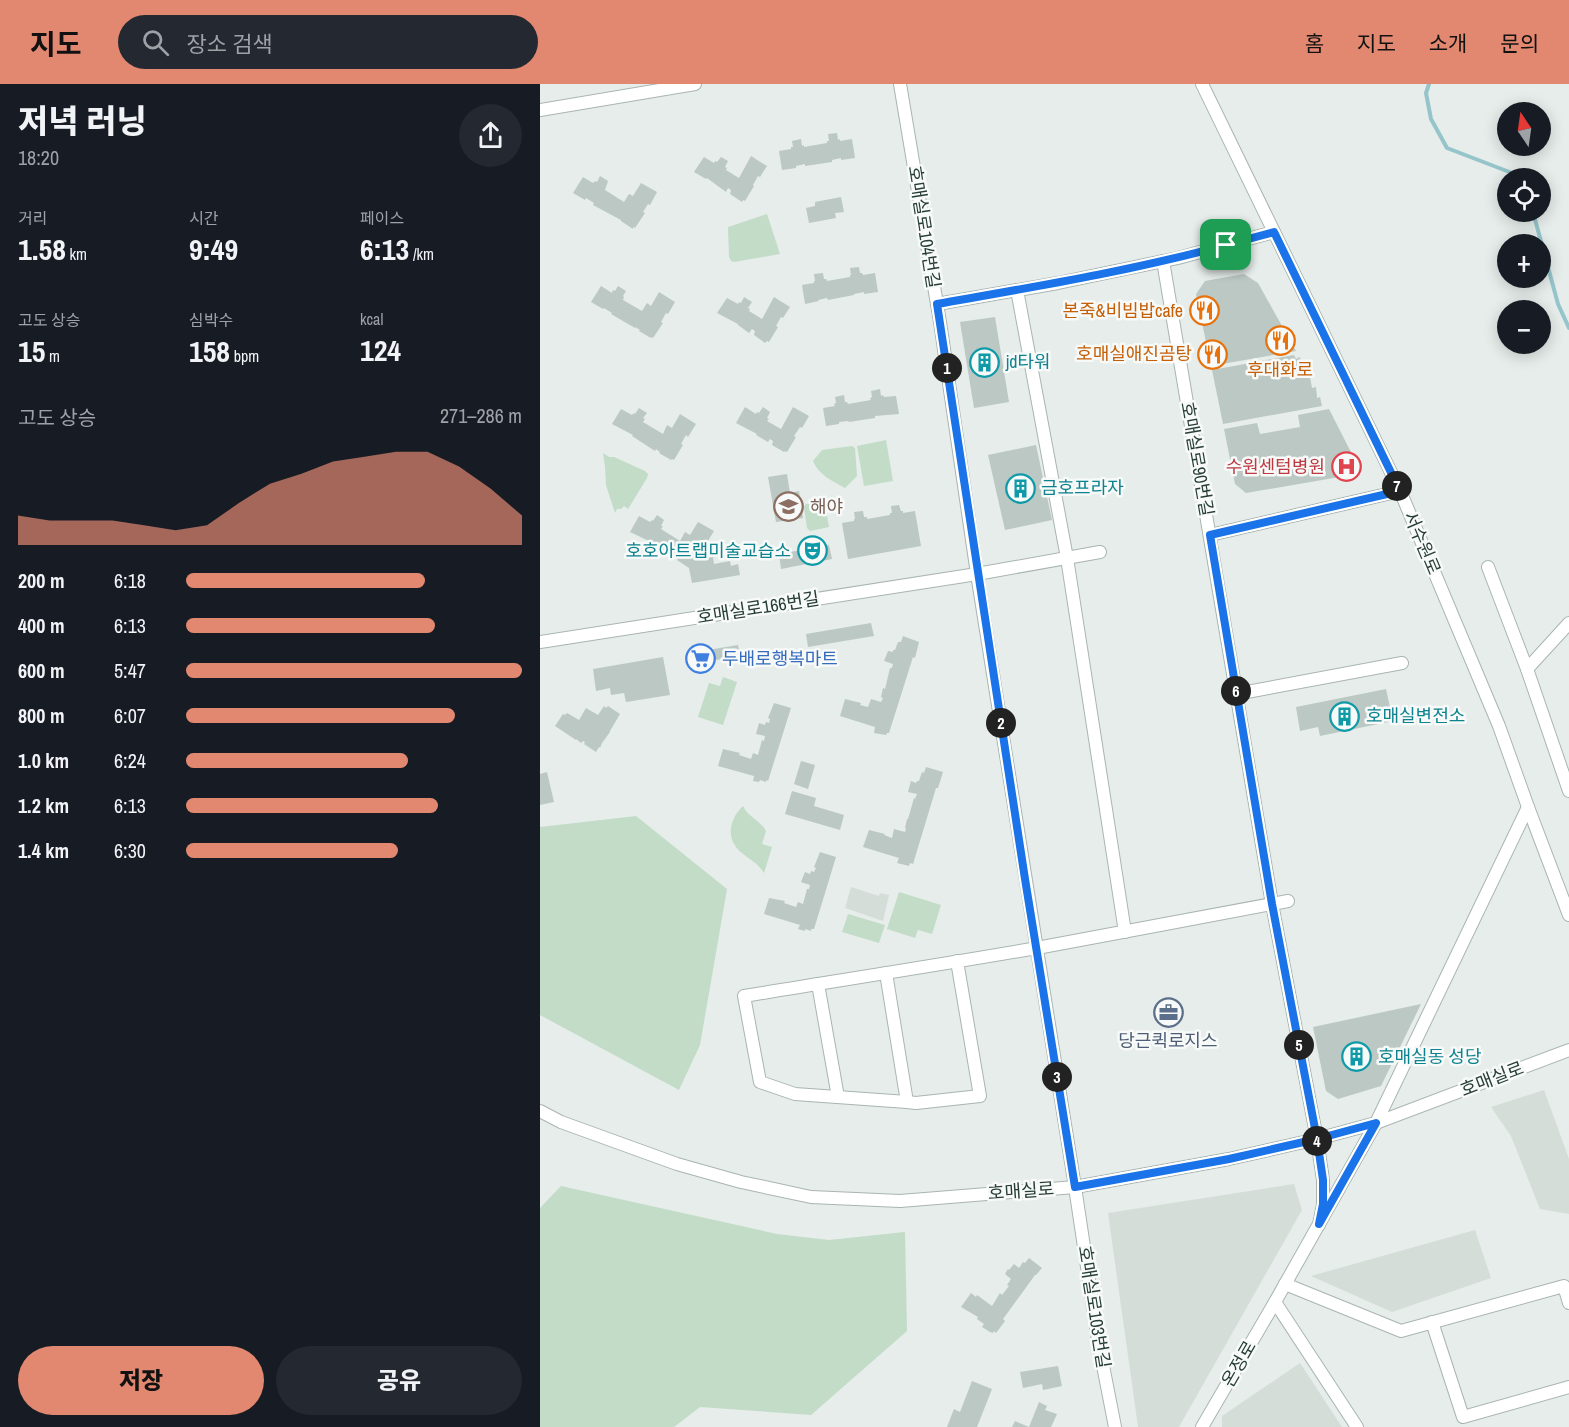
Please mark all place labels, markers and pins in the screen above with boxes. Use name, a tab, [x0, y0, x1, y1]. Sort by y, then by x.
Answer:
pin	[1200, 219, 1251, 270]
restaurant icon: 본죽&비빔밥cafe	[1188, 295, 1220, 327]
place label: 본죽&비빔밥cafe	[1062, 298, 1183, 323]
restaurant icon: 후대화로	[1264, 325, 1296, 357]
restaurant icon: 호매실애진곰탕	[1197, 338, 1229, 370]
place label: 호매실애진곰탕	[1076, 341, 1192, 366]
building icon: jd타워	[969, 346, 1001, 378]
place label: jd타워	[1005, 349, 1051, 374]
pin: 1	[932, 353, 962, 383]
place label: 후대화로	[1247, 357, 1313, 382]
hospital icon: 수원센텀병원	[1330, 451, 1362, 483]
place label: 수원센텀병원	[1226, 454, 1325, 479]
pin: 7	[1382, 471, 1412, 501]
building icon: 금호프라자	[1004, 472, 1036, 504]
place label: 금호프라자	[1041, 475, 1124, 500]
school or university icon: 해야	[773, 491, 805, 523]
place label: 해야	[810, 494, 843, 519]
theatre icon: 호호아트랩미술교습소	[796, 535, 828, 567]
place label: 호호아트랩미술교습소	[625, 538, 791, 563]
supermarket icon: 두배로행복마트	[685, 643, 717, 675]
place label: 두배로행복마트	[722, 646, 838, 671]
pin: 6	[1221, 676, 1251, 706]
building icon: 호매실변전소	[1329, 700, 1361, 732]
place label: 호매실변전소	[1366, 703, 1465, 728]
pin: 2	[986, 708, 1016, 738]
office icon: 당근퀵로지스	[1152, 996, 1184, 1028]
place label: 당근퀵로지스	[1118, 1028, 1218, 1053]
pin: 5	[1284, 1030, 1314, 1060]
building icon: 호매실동 성당	[1341, 1041, 1373, 1073]
place label: 호매실동 성당	[1378, 1044, 1481, 1069]
pin: 3	[1042, 1062, 1072, 1092]
pin: 4	[1302, 1126, 1332, 1156]

